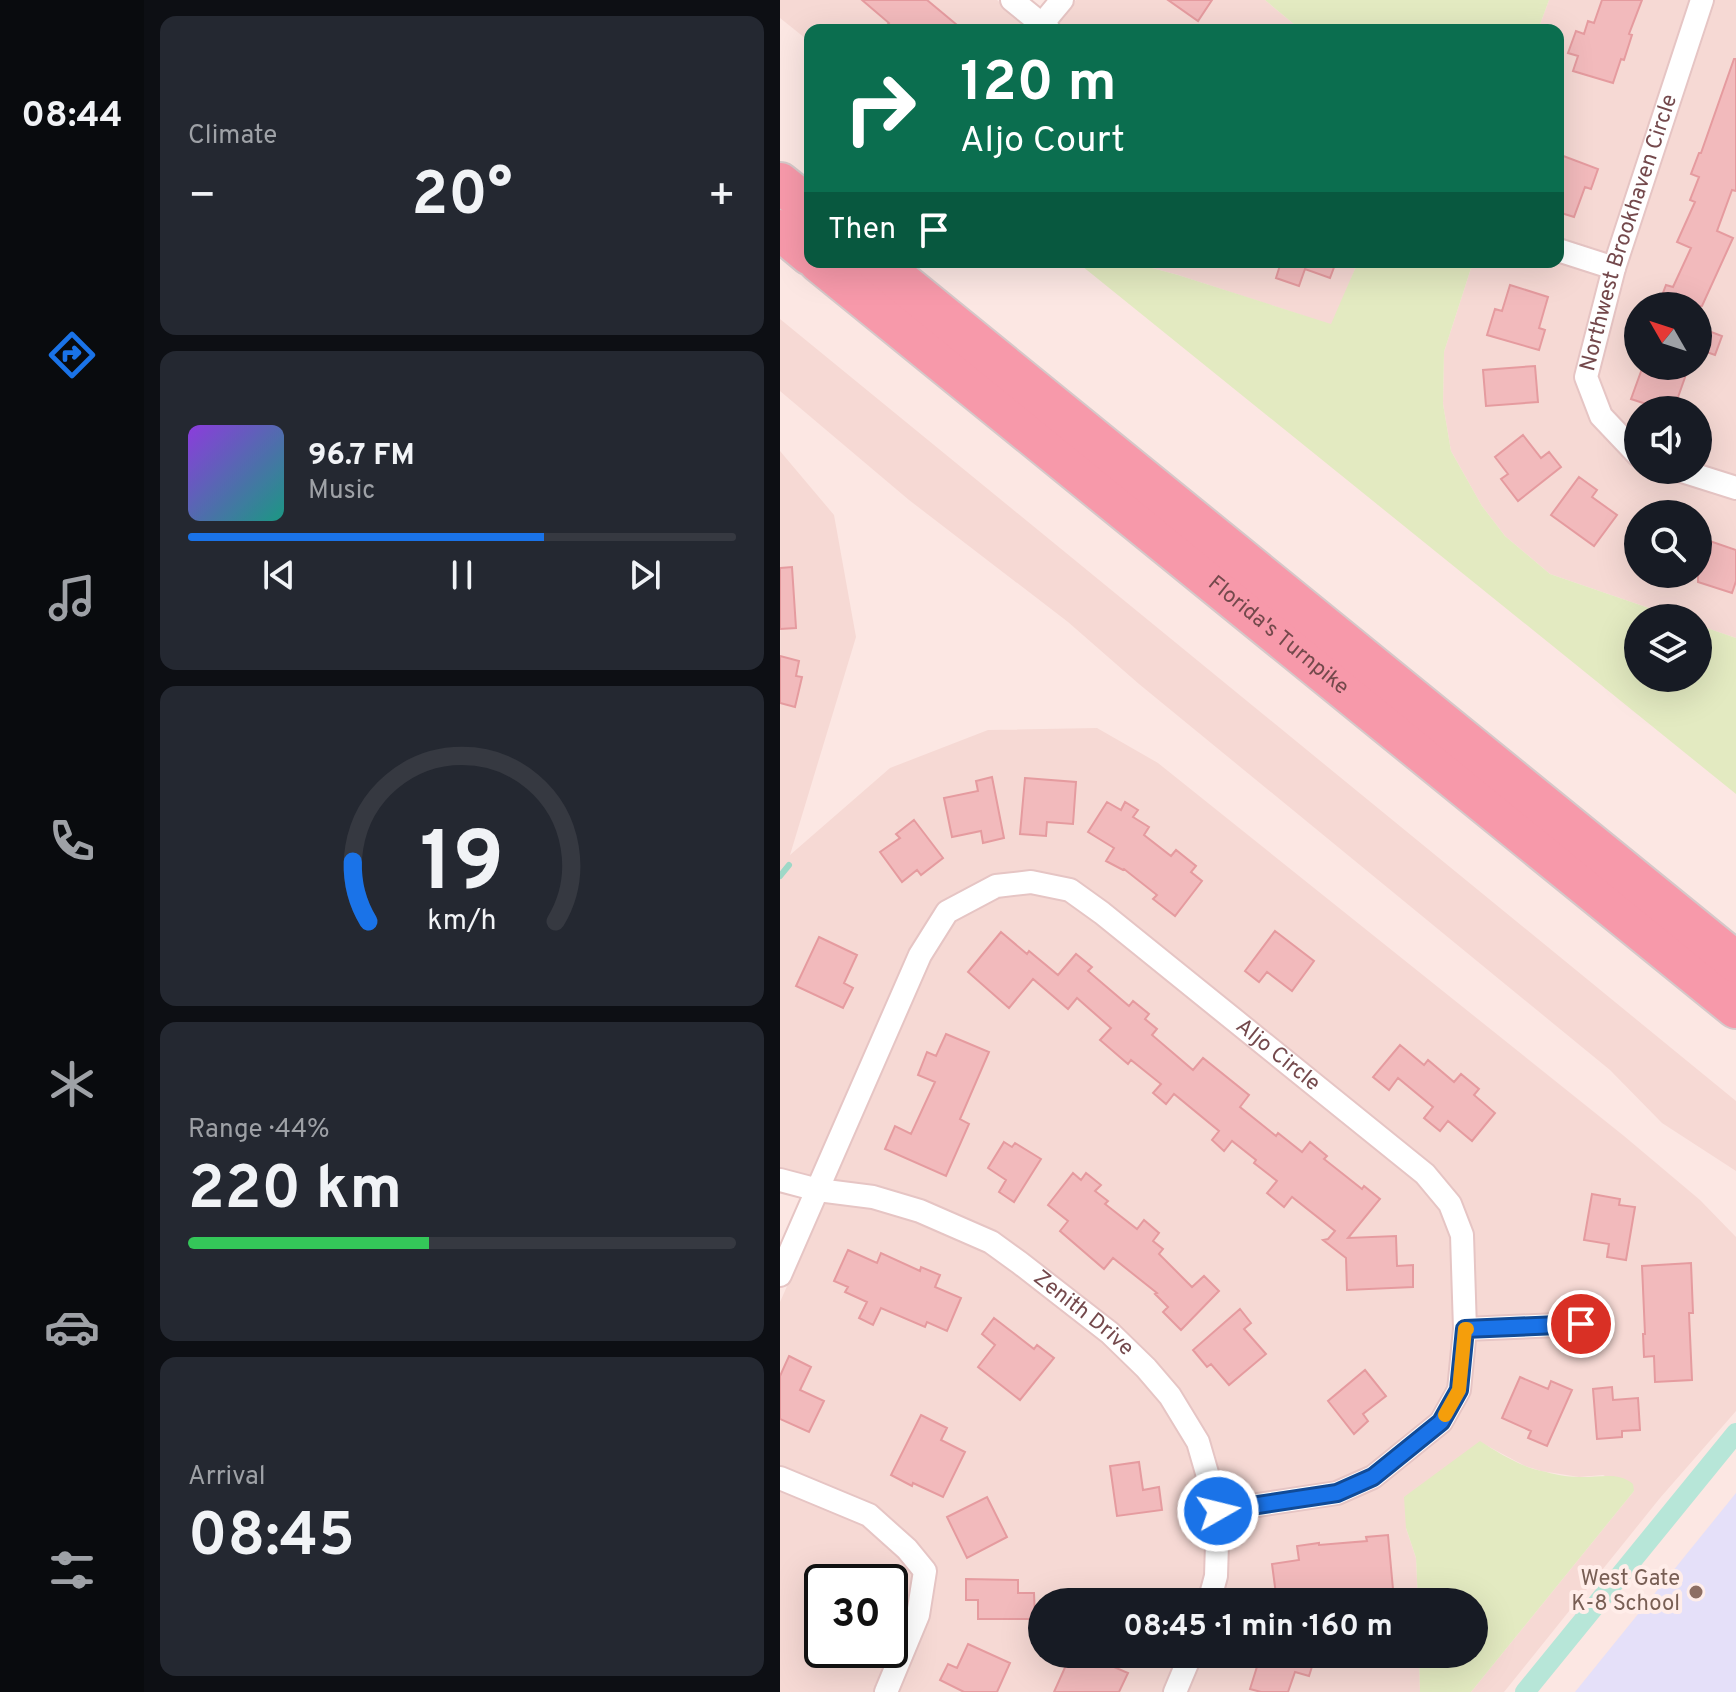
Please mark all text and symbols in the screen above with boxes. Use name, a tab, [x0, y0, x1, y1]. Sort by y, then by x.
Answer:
text: 120 m	[960, 50, 1117, 120]
icon: right	[828, 56, 932, 160]
street label: Northwest Brookhaven Circle	[1575, 91, 1684, 374]
text: 08:44	[21, 94, 123, 140]
text: Aljo Court	[960, 119, 1125, 165]
text: Climate	[188, 120, 277, 153]
text: 20°	[411, 160, 513, 236]
text: −	[188, 170, 216, 226]
text: +	[708, 170, 736, 226]
icon: arrive	[912, 208, 956, 252]
text: Then	[828, 212, 896, 249]
north arrow	[1624, 292, 1712, 380]
map controls	[1624, 292, 1712, 692]
icon: directions	[44, 327, 100, 383]
button: sound	[1624, 396, 1712, 484]
text: 96.7 FM	[308, 438, 415, 475]
text: Music	[308, 475, 375, 508]
button: search	[1624, 500, 1712, 588]
icon: previous	[257, 553, 301, 597]
icon: pause	[440, 553, 484, 597]
icon: next	[623, 553, 667, 597]
icon: music	[44, 570, 100, 626]
street label: Florida's Turnpike	[1202, 570, 1354, 701]
button: layers	[1624, 604, 1712, 692]
icon: phone	[44, 813, 100, 869]
text: 19	[420, 815, 504, 920]
text: km/h	[427, 904, 497, 940]
street label: Aljo Circle	[1230, 1013, 1326, 1097]
icon: climate	[44, 1056, 100, 1112]
text: Range · 44%	[188, 1114, 330, 1147]
text: 220 km	[188, 1154, 402, 1230]
street label: Zenith Drive	[1028, 1265, 1139, 1362]
pin	[1547, 1290, 1615, 1358]
icon: car	[44, 1299, 100, 1355]
icon: arrive	[1559, 1302, 1603, 1346]
text: Arrival	[188, 1461, 266, 1494]
position arrow	[1176, 1469, 1260, 1553]
text: 08:45	[188, 1501, 355, 1577]
icon: filters	[44, 1542, 100, 1598]
speed limit sign: 30	[804, 1564, 908, 1668]
place label: West Gate K-8 School	[1571, 1566, 1680, 1618]
marker: West Gate K-8 School	[1687, 1583, 1705, 1601]
text: 08:45 · 1 min · 160 m	[1123, 1609, 1393, 1646]

